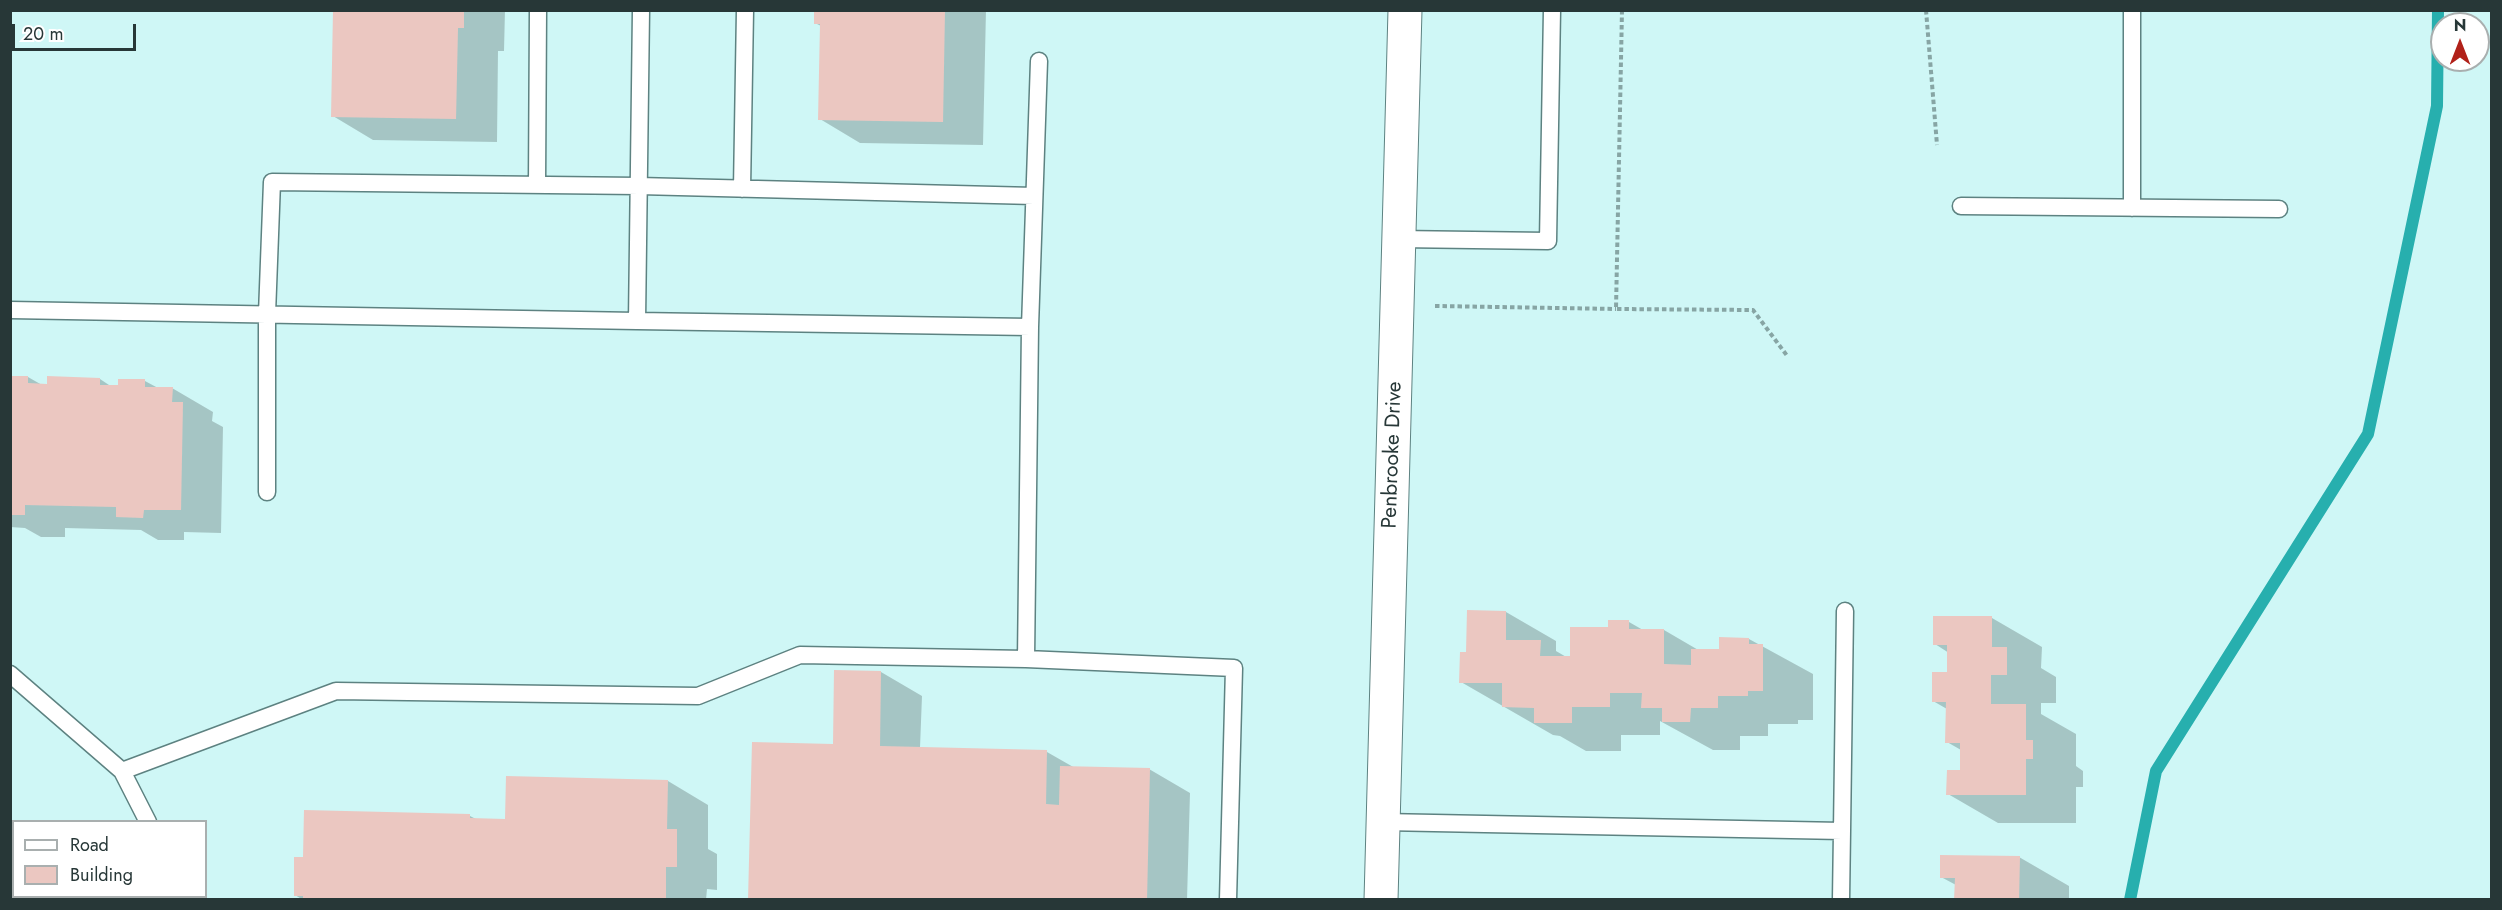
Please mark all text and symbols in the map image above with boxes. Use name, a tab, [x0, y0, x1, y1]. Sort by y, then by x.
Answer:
scale bar	[15, 12, 140, 50]
north arrow	[2430, 12, 2490, 72]
text: N	[2454, 14, 2466, 37]
text: 20 m	[23, 21, 63, 47]
street label: Penbrooke Drive	[1378, 381, 1408, 529]
legend	[12, 820, 207, 898]
text: Road	[70, 832, 109, 858]
text: Building	[70, 862, 133, 888]

